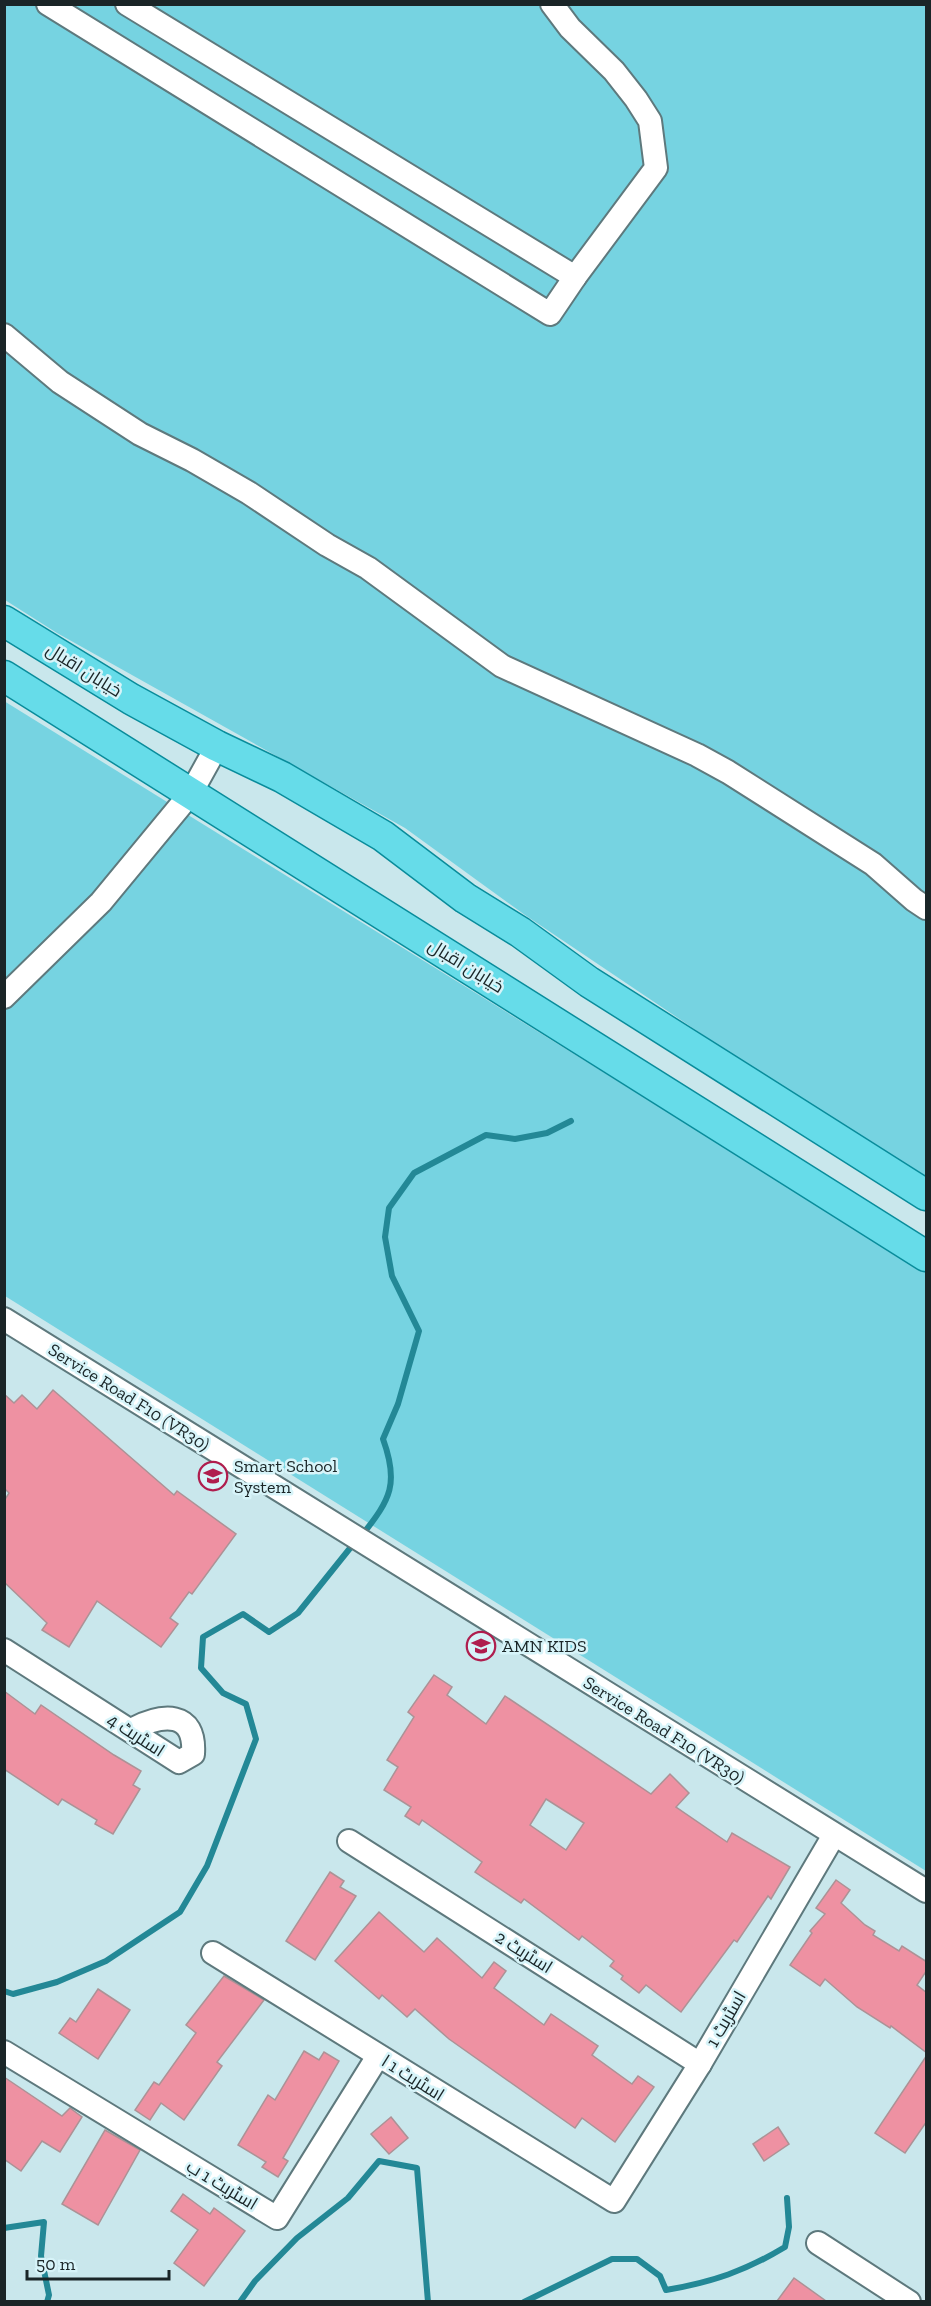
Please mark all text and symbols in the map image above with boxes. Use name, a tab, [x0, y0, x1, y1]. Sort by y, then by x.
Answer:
street label: خیابان اقبال	[42, 638, 126, 702]
street label: خیابان اقبال	[424, 934, 508, 998]
street label: Service Road F10 (VR30)	[44, 1338, 214, 1456]
place label: Smart School System	[234, 1455, 338, 1498]
school or university icon: Smart School System	[197, 1460, 229, 1492]
school or university icon: AMN KIDS	[465, 1630, 497, 1662]
place label: AMN KIDS	[502, 1635, 587, 1657]
street label: Service Road F10 (VR30)	[579, 1671, 749, 1789]
street label: اسٹریٹ 4	[103, 1708, 169, 1762]
street label: اسٹریٹ 2	[491, 1926, 557, 1978]
street label: اسٹریٹ 1	[701, 1987, 751, 2051]
street label: اسٹریٹ 1 ا	[378, 2050, 448, 2106]
street label: اسٹریٹ 1 ب	[182, 2155, 262, 2215]
scale bar	[27, 2243, 170, 2281]
text: 50 m	[36, 2253, 76, 2275]

